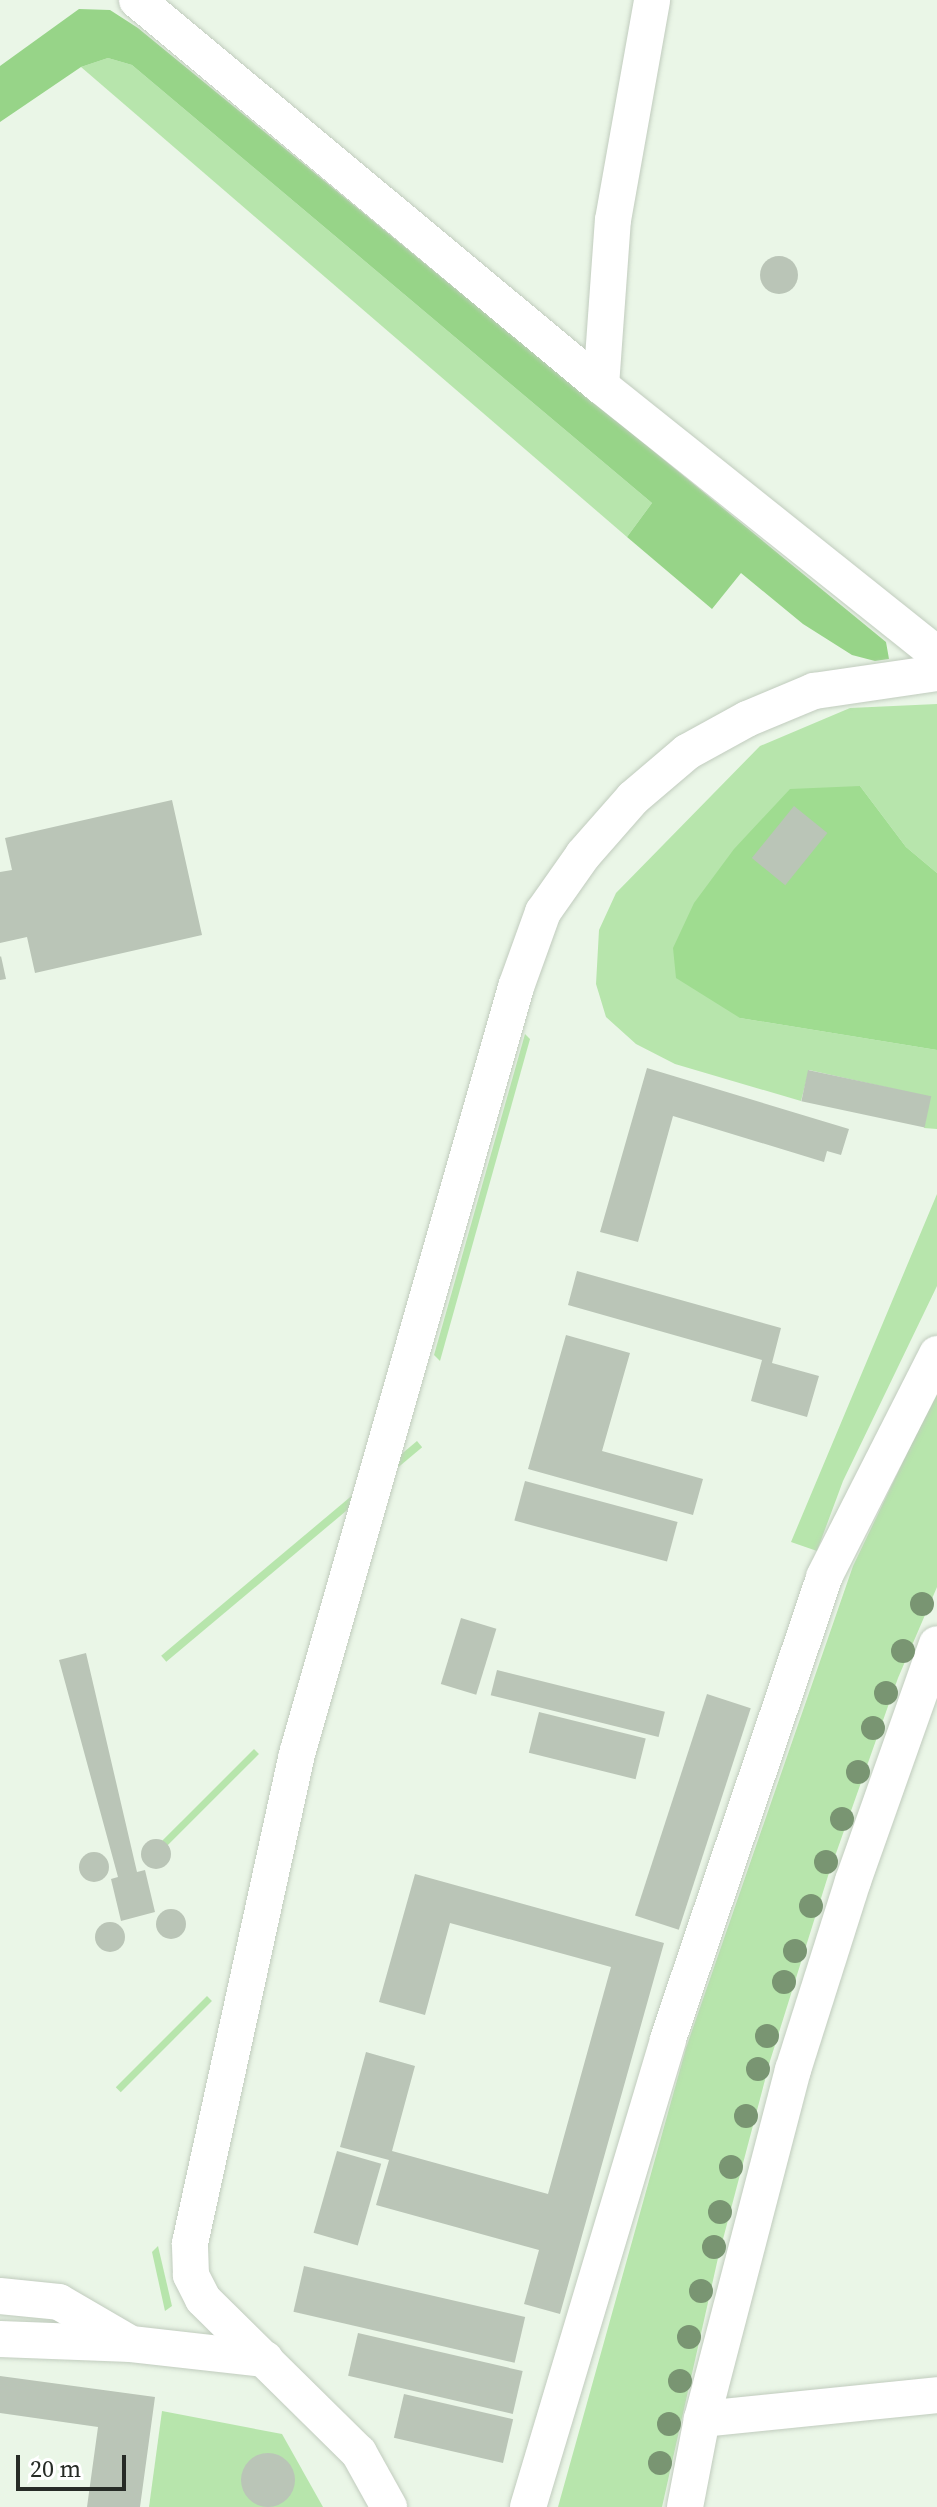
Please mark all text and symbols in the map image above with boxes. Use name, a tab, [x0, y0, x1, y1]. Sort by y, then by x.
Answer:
scale bar	[20, 2439, 130, 2489]
text: 20 m	[30, 2452, 81, 2485]

